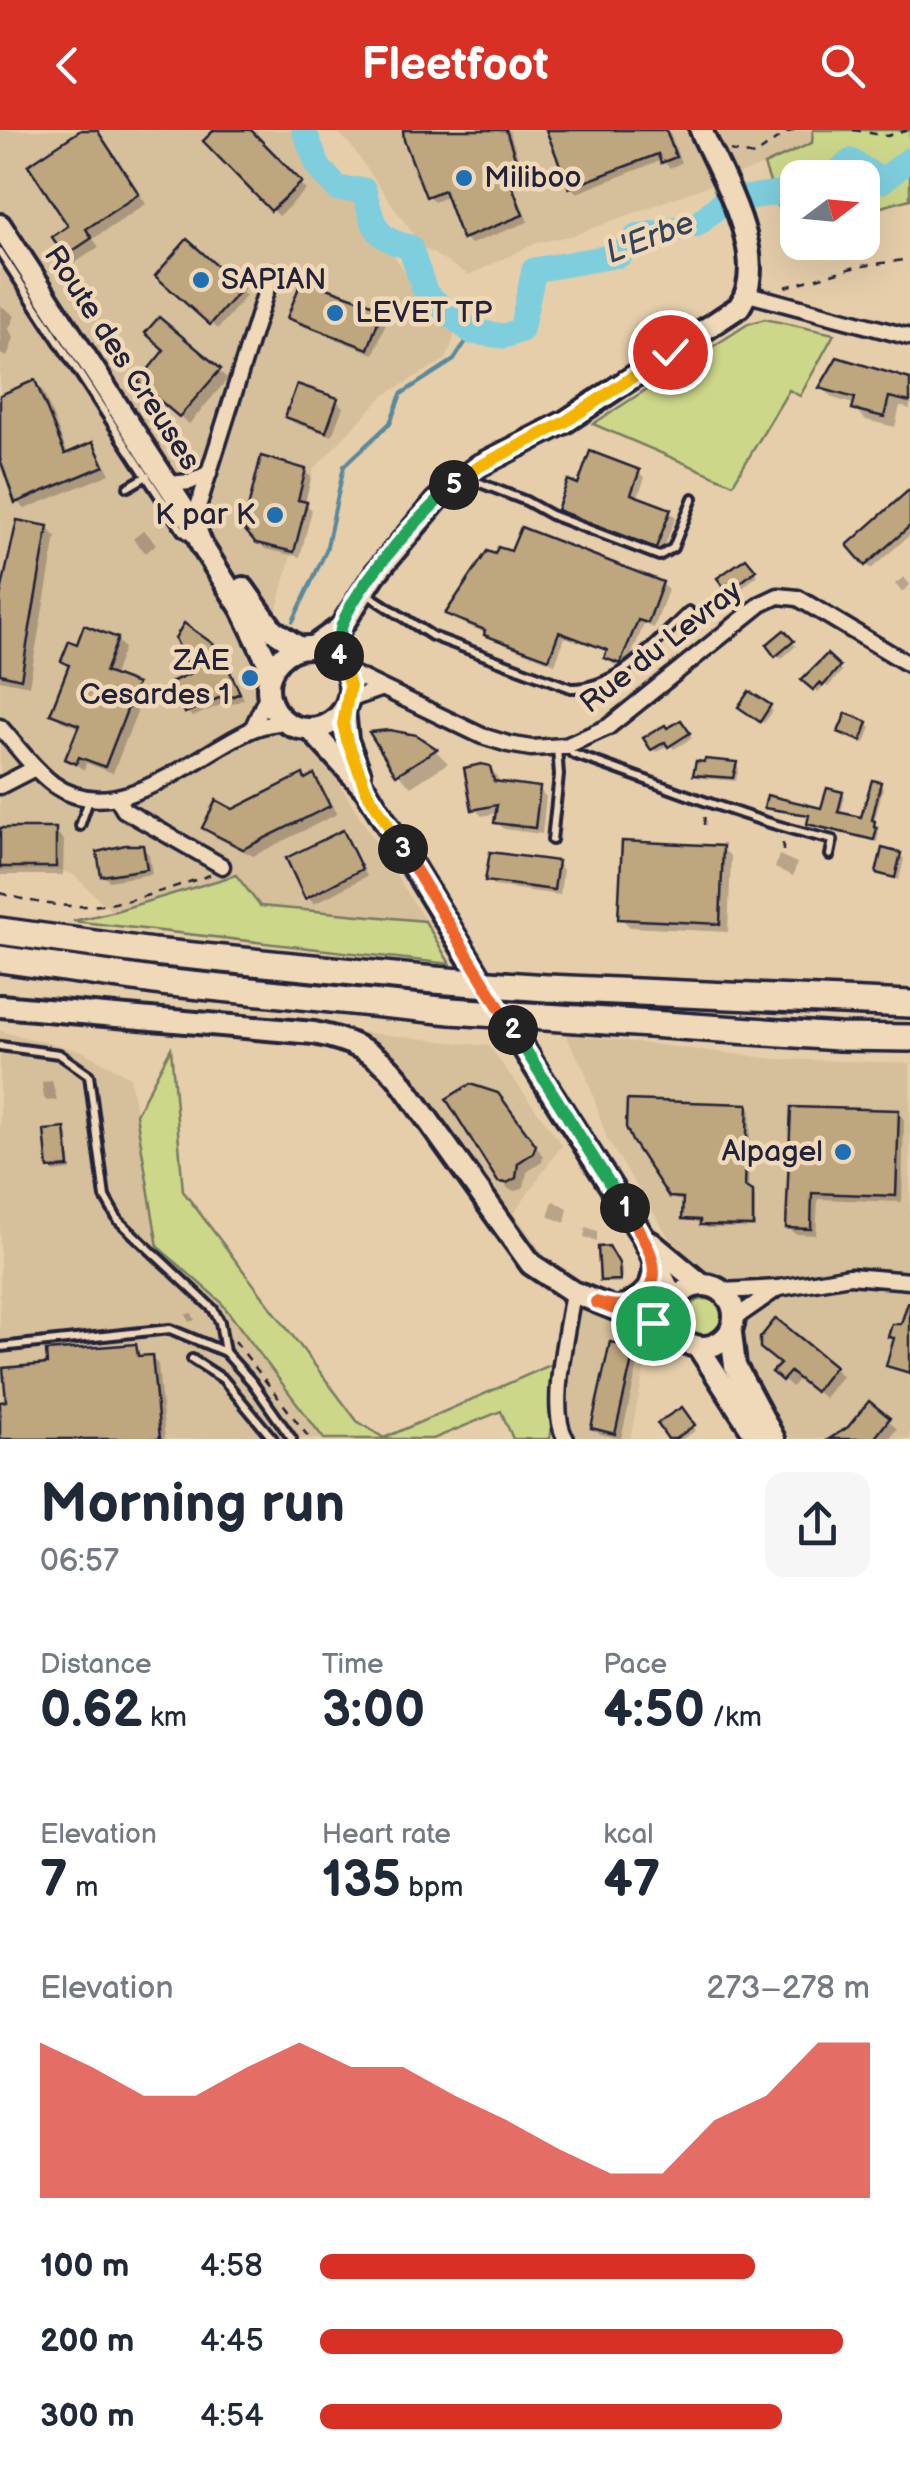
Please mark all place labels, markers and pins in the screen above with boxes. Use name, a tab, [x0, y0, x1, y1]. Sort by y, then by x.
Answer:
place label: Miliboo	[484, 160, 582, 196]
marker: Miliboo	[453, 167, 475, 189]
place label: SAPIAN	[221, 262, 327, 298]
marker: SAPIAN	[190, 269, 212, 291]
place label: LEVET TP	[355, 295, 493, 331]
marker: LEVET TP	[324, 302, 346, 324]
pin	[628, 310, 713, 395]
pin: 5	[429, 460, 479, 510]
place label: K par K	[155, 497, 256, 533]
marker: K par K	[264, 504, 286, 526]
pin: 4	[314, 631, 364, 681]
place label: ZAE Cesardes 1	[79, 643, 230, 713]
marker: ZAE Cesardes 1	[239, 667, 261, 689]
pin: 3	[378, 824, 428, 874]
pin: 2	[488, 1005, 538, 1055]
place label: Alpagel	[722, 1134, 823, 1170]
marker: Alpagel	[832, 1141, 854, 1163]
pin: 1	[600, 1183, 650, 1233]
pin	[611, 1281, 696, 1366]

